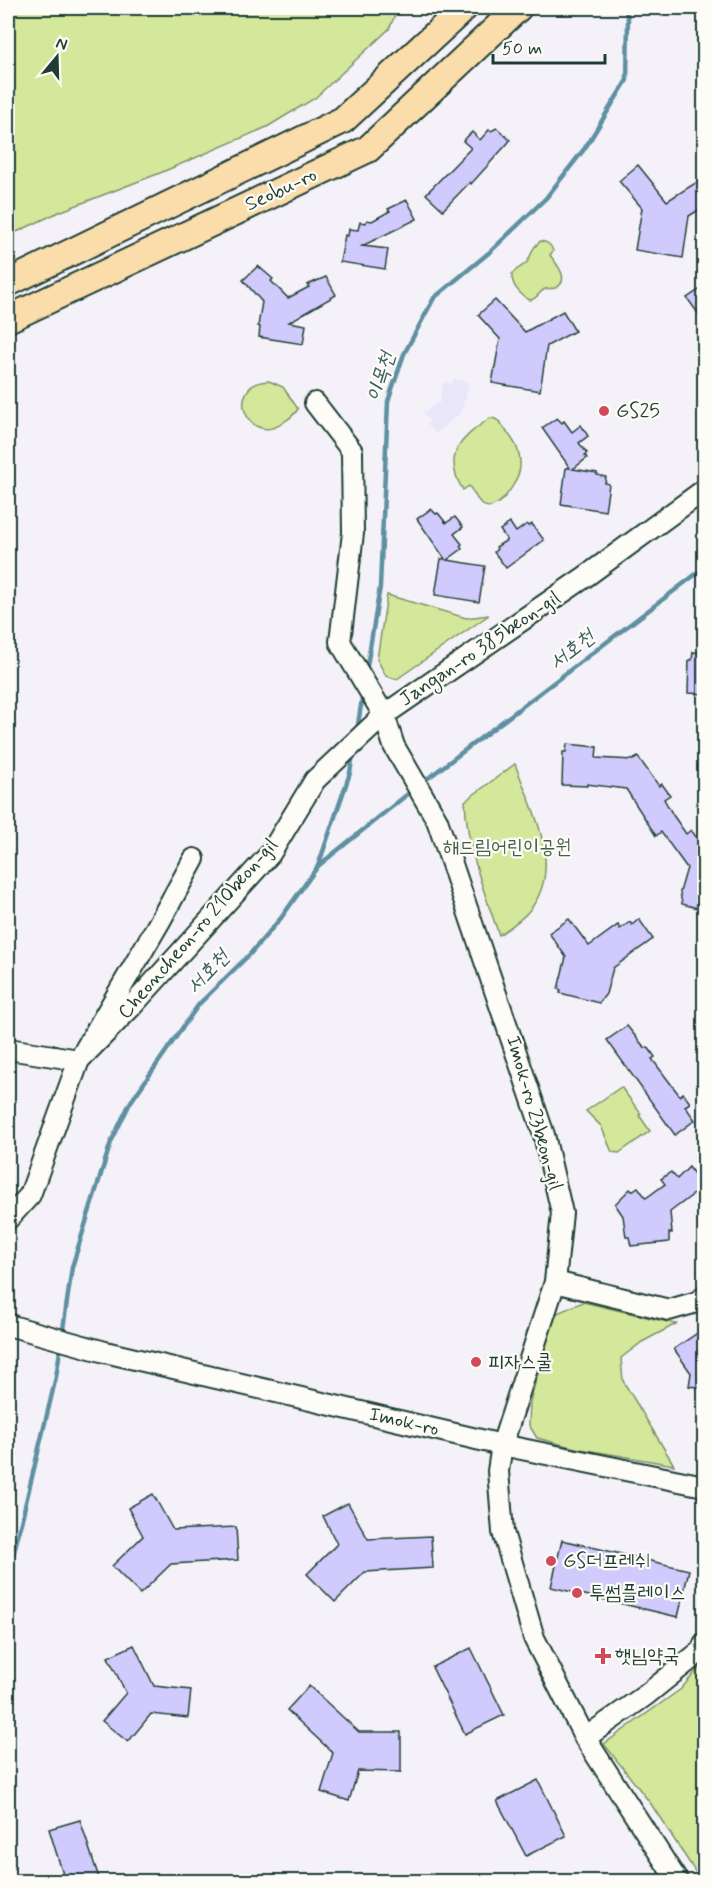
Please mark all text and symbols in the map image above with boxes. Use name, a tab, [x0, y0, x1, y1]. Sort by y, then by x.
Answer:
north arrow	[27, 27, 87, 87]
scale bar	[493, 27, 606, 65]
text: N	[53, 33, 70, 56]
text: 50 m	[502, 37, 542, 61]
street label: Seobu-ro	[241, 162, 321, 218]
water label: 이목천	[360, 347, 402, 405]
place label: GS25	[616, 398, 660, 425]
marker: GS25	[597, 404, 611, 418]
street label: Jangan-ro 385beon-gil	[394, 585, 567, 714]
water label: 서호천	[543, 622, 602, 677]
street label: Cheoncheon-ro 210beon-gil	[112, 833, 284, 1025]
park label: 해드림어린이공원	[443, 834, 571, 861]
water label: 서호천	[180, 942, 237, 1000]
street label: Imok-ro 23beon-gil	[499, 1033, 569, 1193]
place label: 피자스쿨	[488, 1349, 552, 1376]
marker: 피자스쿨	[469, 1355, 483, 1369]
street label: Imok-ro	[366, 1401, 442, 1443]
place label: GS더프레쉬	[563, 1548, 651, 1575]
marker: GS더프레쉬	[544, 1554, 558, 1568]
place label: 투썸플레이스	[589, 1580, 686, 1607]
marker: 투썸플레이스	[570, 1586, 584, 1600]
place label: 햇님약국	[615, 1643, 679, 1670]
marker: 햇님약국	[596, 1649, 610, 1663]

